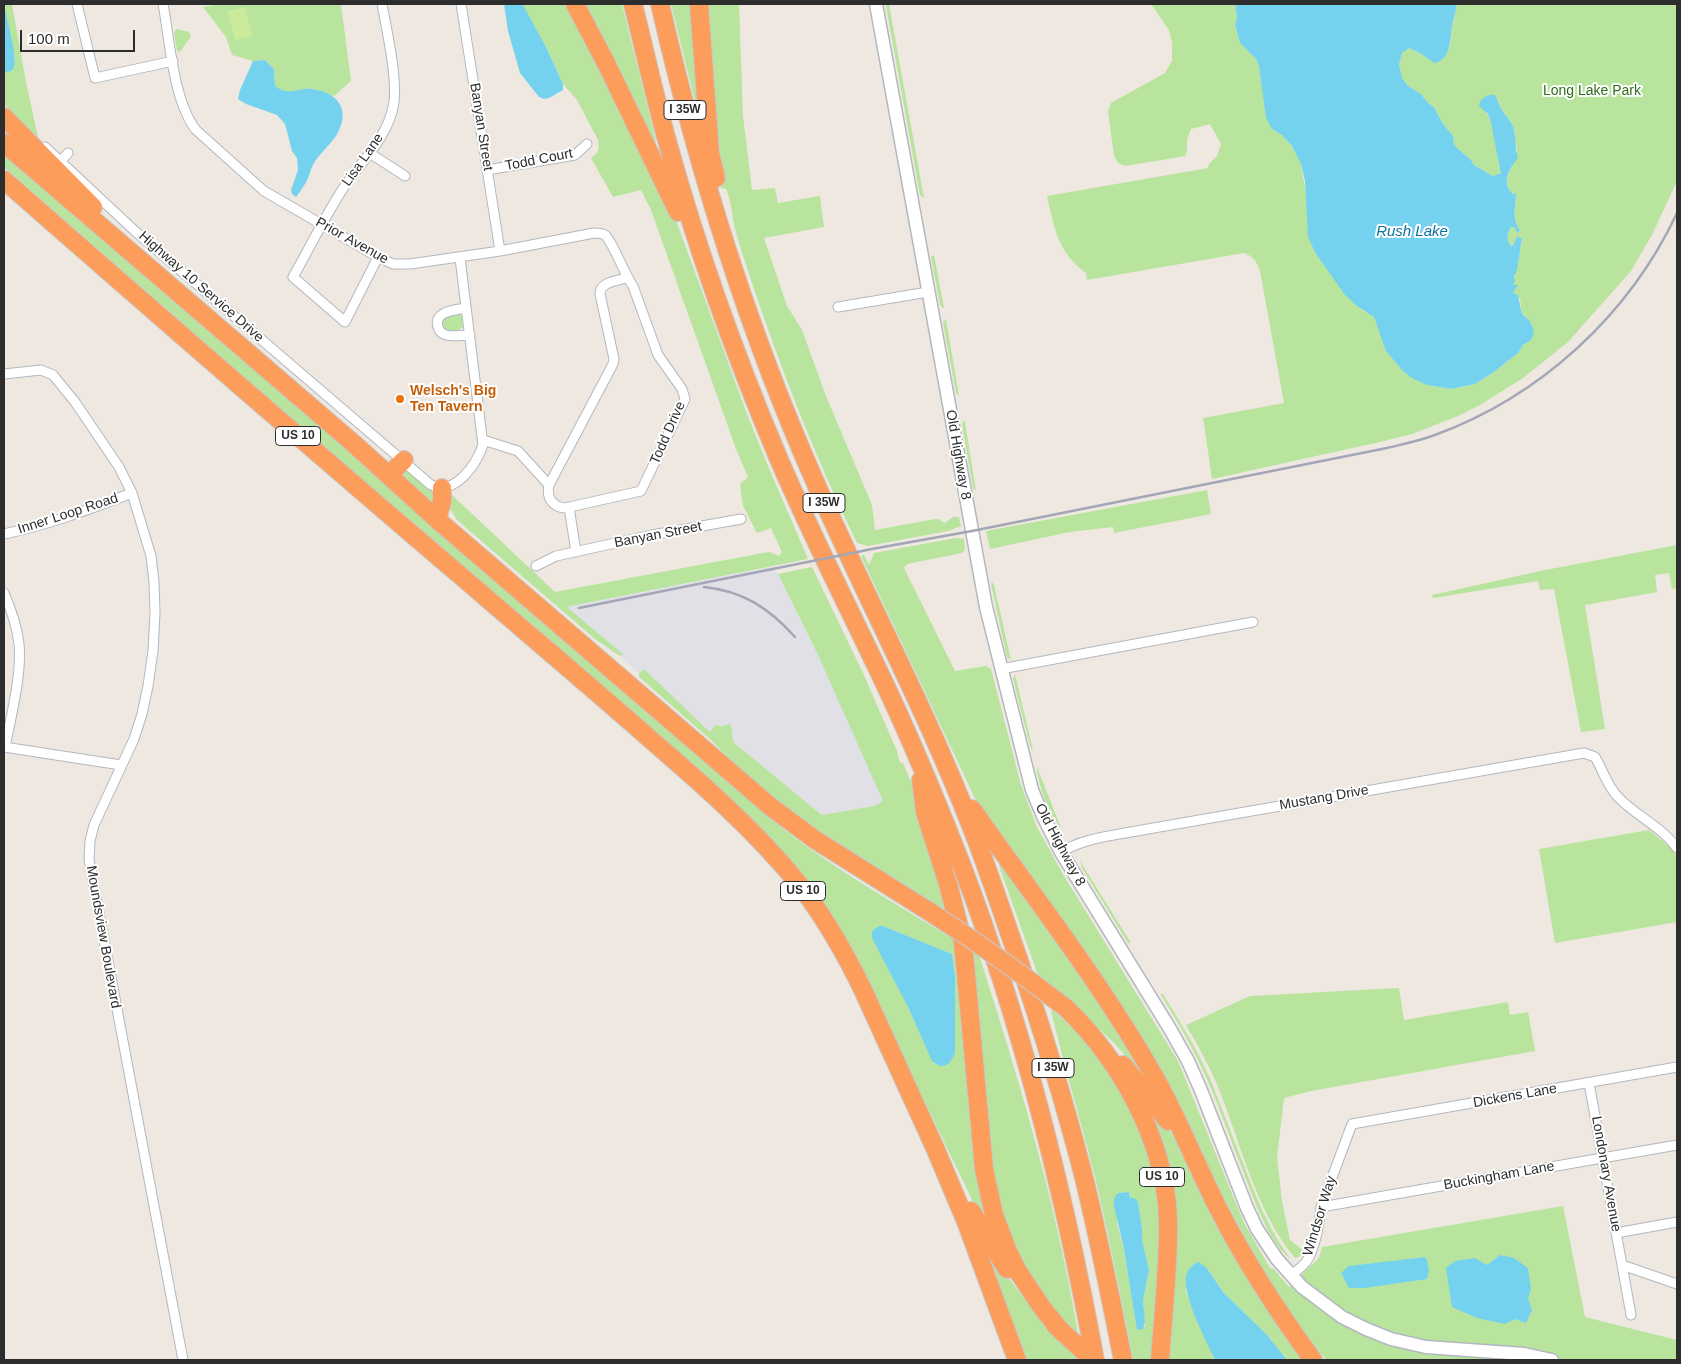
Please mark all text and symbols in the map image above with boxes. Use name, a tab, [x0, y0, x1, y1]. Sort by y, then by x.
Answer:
scale bar	[22, 20, 138, 52]
text: 100 m	[28, 30, 70, 47]
street label: Banyan Street	[466, 82, 496, 172]
park label: Long Lake Park	[1543, 83, 1641, 99]
road number: I 35W	[664, 100, 706, 120]
street label: Lisa Lane	[339, 130, 387, 190]
street label: Todd Court	[504, 145, 574, 175]
street label: Prior Avenue	[313, 214, 391, 268]
water label: Rush Lake	[1376, 223, 1448, 241]
street label: Highway 10 Service Drive	[135, 228, 267, 346]
place label: Welsch's Big Ten Tavern	[410, 383, 496, 416]
marker: Welsch's Big Ten Tavern	[394, 393, 406, 405]
street label: Todd Drive	[647, 399, 689, 467]
street label: Old Highway 8	[942, 409, 974, 501]
road number: US 10	[276, 426, 320, 446]
street label: Inner Loop Road	[16, 490, 120, 538]
road number: I 35W	[803, 493, 845, 512]
street label: Banyan Street	[613, 518, 703, 552]
street label: Mustang Drive	[1278, 782, 1370, 814]
street label: Old Highway 8	[1031, 801, 1089, 889]
street label: Moundsview Boulevard	[82, 864, 124, 1010]
road number: US 10	[780, 881, 826, 900]
road number: I 35W	[1032, 1058, 1074, 1078]
street label: Dickens Lane	[1472, 1080, 1558, 1112]
street label: Londonary Avenue	[1588, 1115, 1624, 1233]
street label: Buckingham Lane	[1442, 1158, 1556, 1194]
road number: US 10	[1140, 1168, 1184, 1186]
street label: Windsor Way	[1300, 1174, 1340, 1258]

